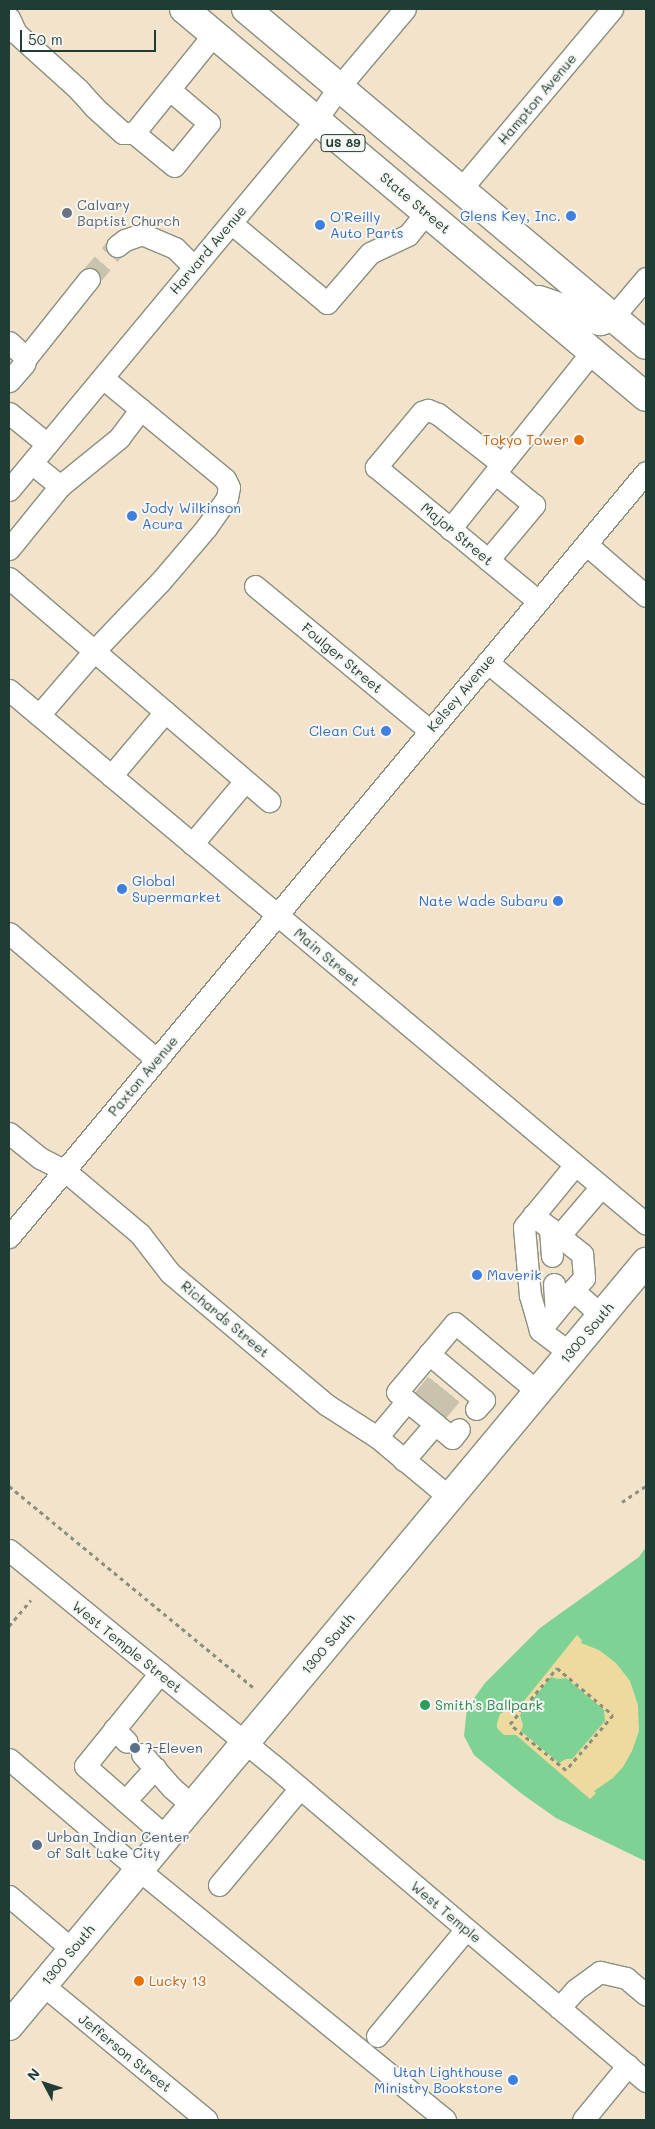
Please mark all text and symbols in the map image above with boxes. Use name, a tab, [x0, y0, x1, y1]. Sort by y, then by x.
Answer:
scale bar	[22, 20, 159, 52]
text: 50 m	[28, 29, 63, 49]
street label: Hampton Avenue	[494, 50, 580, 148]
road number: US 89	[320, 134, 366, 152]
street label: State Street	[376, 169, 454, 237]
place label: Calvary Baptist Church	[77, 197, 180, 230]
street label: Harvard Avenue	[166, 202, 250, 298]
marker: Calvary Baptist Church	[61, 207, 73, 219]
place label: Glens Key, Inc.	[460, 208, 561, 224]
place label: O'Reilly Auto Parts	[330, 209, 404, 242]
marker: Glens Key, Inc.	[565, 210, 577, 222]
marker: O'Reilly Auto Parts	[314, 219, 326, 231]
place label: Tokyo Tower	[483, 432, 569, 448]
marker: Tokyo Tower	[573, 434, 585, 446]
street label: Major Street	[418, 499, 496, 569]
place label: Jody Wilkinson Acura	[142, 500, 241, 532]
marker: Jody Wilkinson Acura	[126, 510, 138, 522]
street label: Foulger Street	[298, 619, 386, 697]
street label: Kelsey Avenue	[424, 651, 498, 735]
place label: Clean Cut	[309, 723, 376, 739]
marker: Clean Cut	[380, 725, 392, 737]
place label: Global Supermarket	[132, 873, 221, 906]
marker: Global Supermarket	[116, 883, 128, 895]
place label: Nate Wade Subaru	[419, 893, 548, 909]
marker: Nate Wade Subaru	[552, 895, 564, 907]
street label: Main Street	[291, 925, 363, 989]
street label: Paxton Avenue	[105, 1032, 181, 1120]
place label: Maverik	[487, 1267, 542, 1283]
marker: Maverik	[471, 1269, 483, 1281]
street label: Richards Street	[178, 1277, 272, 1361]
street label: 1300 South	[557, 1299, 617, 1367]
street label: West Temple Street	[69, 1598, 185, 1696]
street label: 1300 South	[298, 1610, 358, 1678]
place label: Smith's Ballpark	[435, 1697, 543, 1713]
marker: Smith's Ballpark	[419, 1699, 431, 1711]
place label: 7-Eleven	[145, 1740, 203, 1756]
marker: 7-Eleven	[129, 1742, 141, 1754]
place label: Urban Indian Center of Salt Lake City	[47, 1829, 190, 1861]
marker: Urban Indian Center of Salt Lake City	[31, 1839, 43, 1851]
street label: West Temple	[407, 1878, 485, 1946]
street label: 1300 South	[38, 1921, 98, 1989]
place label: Lucky 13	[149, 1973, 206, 1989]
marker: Lucky 13	[133, 1975, 145, 1987]
street label: Jefferson Street	[75, 2010, 175, 2096]
north arrow	[20, 2059, 70, 2109]
text: N	[22, 2064, 44, 2084]
place label: Utah Lighthouse Ministry Bookstore	[374, 2064, 503, 2096]
marker: Utah Lighthouse Ministry Bookstore	[507, 2074, 519, 2086]

